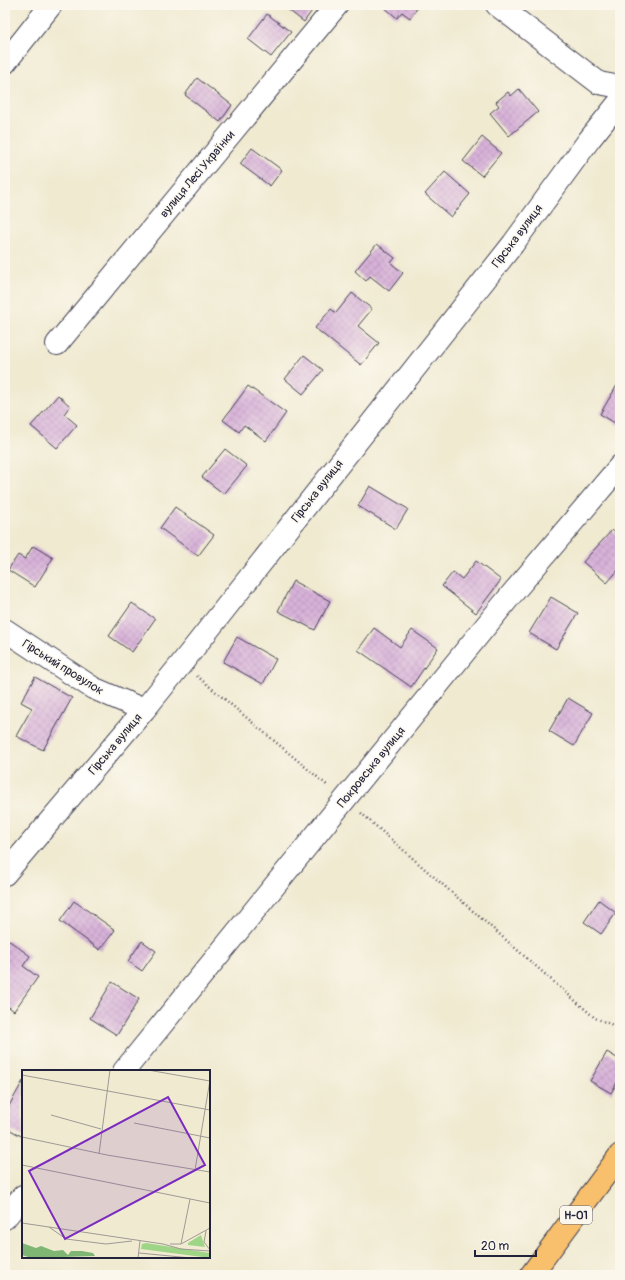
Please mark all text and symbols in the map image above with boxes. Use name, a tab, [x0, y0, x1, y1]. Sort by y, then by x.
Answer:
street label: вулиця Лесі Українки	[157, 127, 238, 221]
street label: Гірська вулиця	[489, 201, 546, 271]
street label: Гірська вулиця	[288, 457, 347, 526]
street label: Гірський провулок	[19, 636, 106, 698]
street label: Гірська вулиця	[85, 710, 146, 778]
street label: Покровська вулиця	[334, 724, 409, 811]
inset map	[22, 1070, 210, 1258]
road number: Н-01	[560, 1206, 592, 1224]
scale bar	[475, 1232, 536, 1258]
text: 20 m	[481, 1239, 510, 1254]

